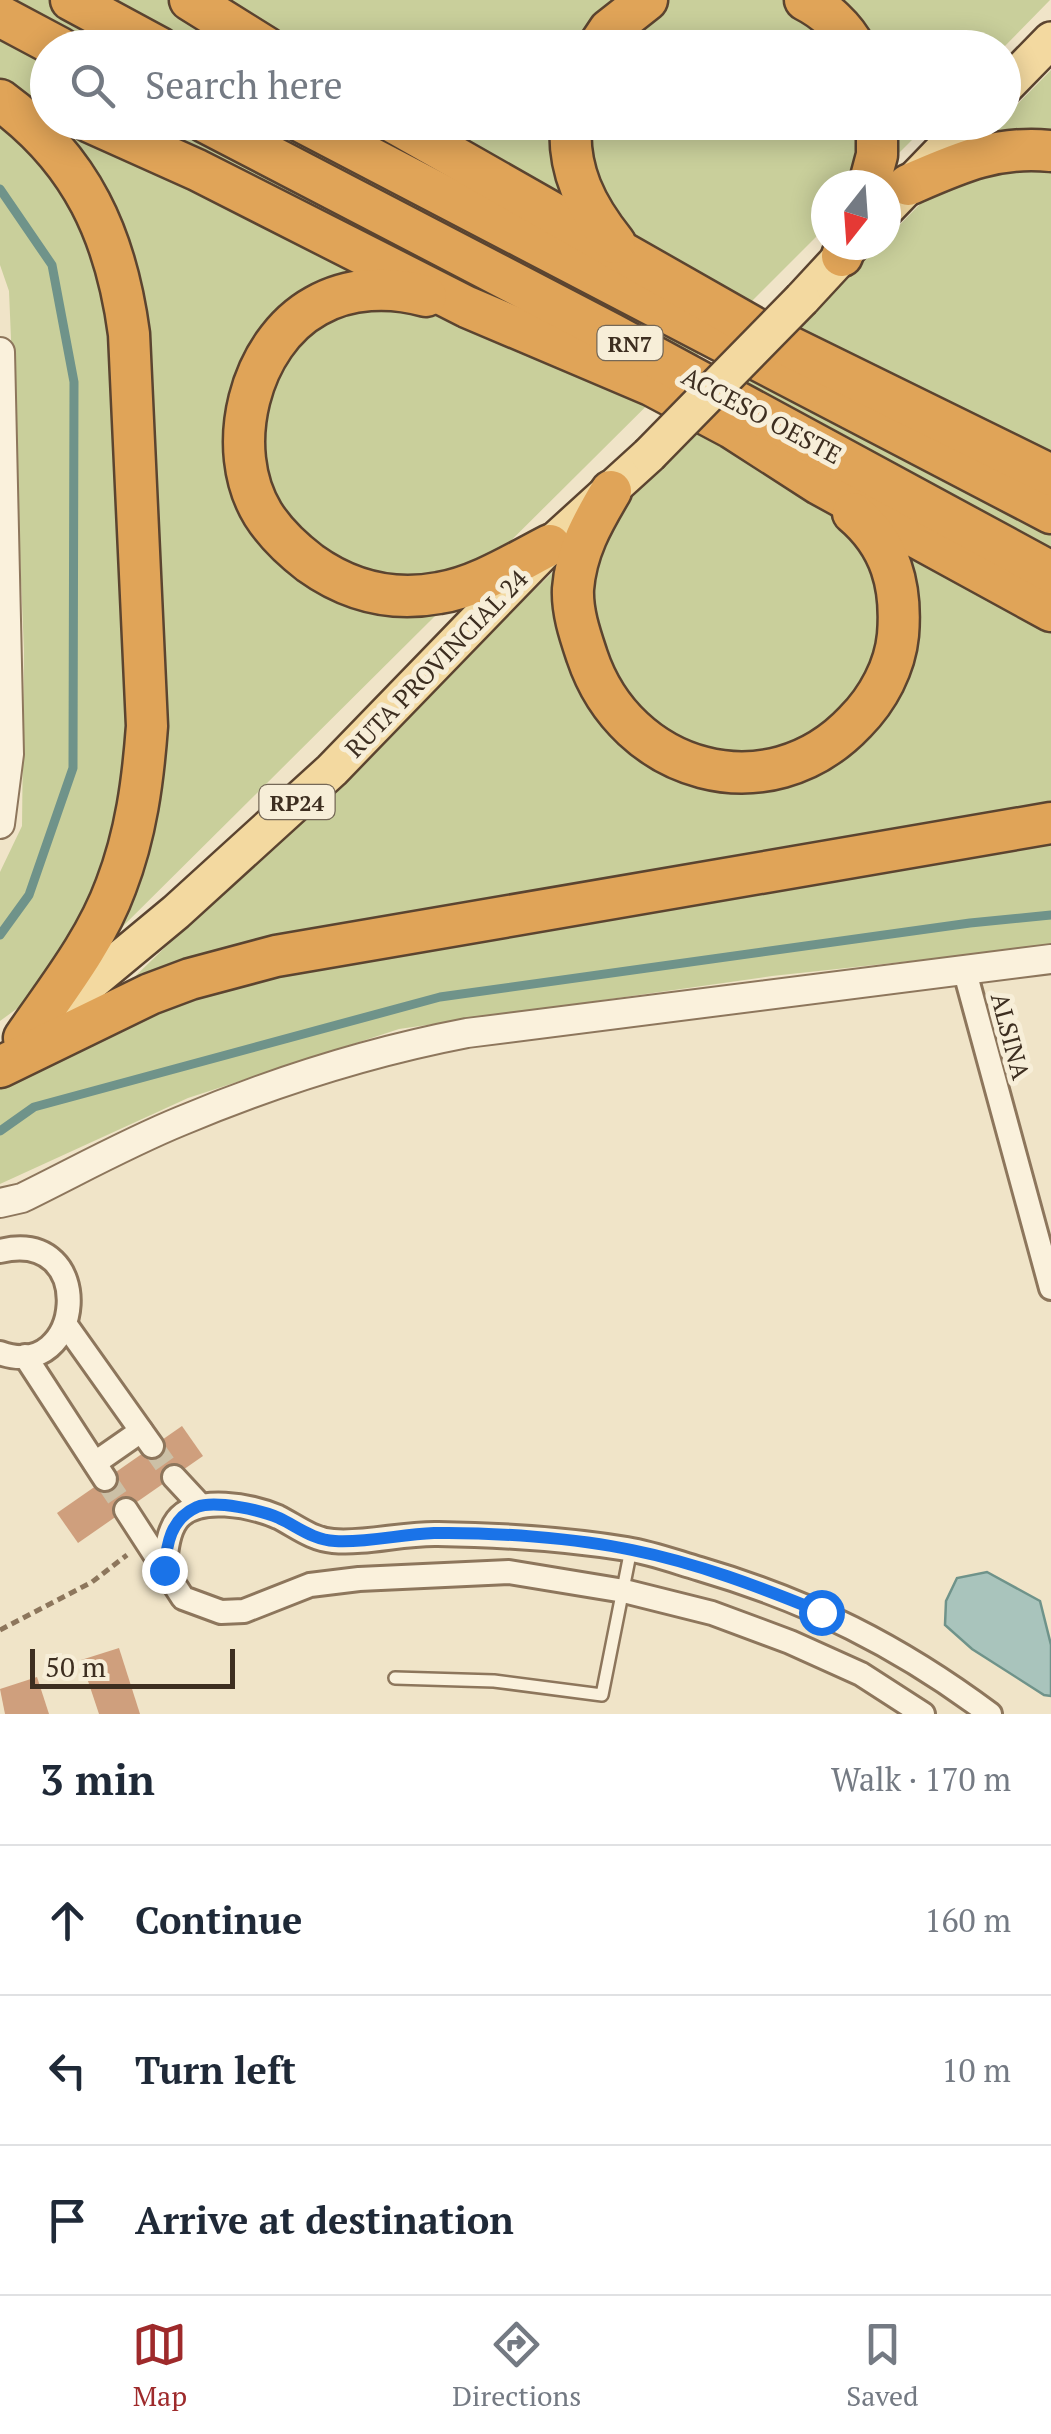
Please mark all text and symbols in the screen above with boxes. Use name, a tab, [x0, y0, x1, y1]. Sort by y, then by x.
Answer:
search box	[30, 30, 1021, 140]
icon: search	[65, 58, 120, 113]
text: Search here	[145, 60, 343, 110]
north arrow	[811, 170, 901, 260]
road number: RN7	[598, 326, 662, 360]
street label: ACCESO OESTE	[676, 359, 848, 471]
street label: RUTA PROVINCIAL 24	[338, 561, 535, 764]
road number: RP24	[260, 785, 334, 819]
street label: ALSINA	[984, 989, 1039, 1084]
route end	[142, 1548, 188, 1594]
route start	[799, 1590, 845, 1636]
scale bar	[30, 1644, 235, 1688]
text: 50 m	[45, 1648, 106, 1685]
text: 3 min	[40, 1751, 155, 1807]
text: Walk · 170 m	[831, 1758, 1011, 1800]
icon: ahead	[40, 1893, 95, 1948]
text: Continue	[135, 1895, 302, 1945]
text: 160 m	[924, 1899, 1011, 1941]
icon: left	[40, 2043, 95, 2098]
text: Turn left	[135, 2045, 296, 2095]
text: 10 m	[941, 2049, 1011, 2091]
icon: arrive	[40, 2193, 95, 2248]
text: Arrive at destination	[135, 2195, 514, 2245]
tab: Map	[132, 2317, 187, 2414]
tab: Directions	[452, 2317, 581, 2414]
tab: Saved	[846, 2317, 919, 2414]

